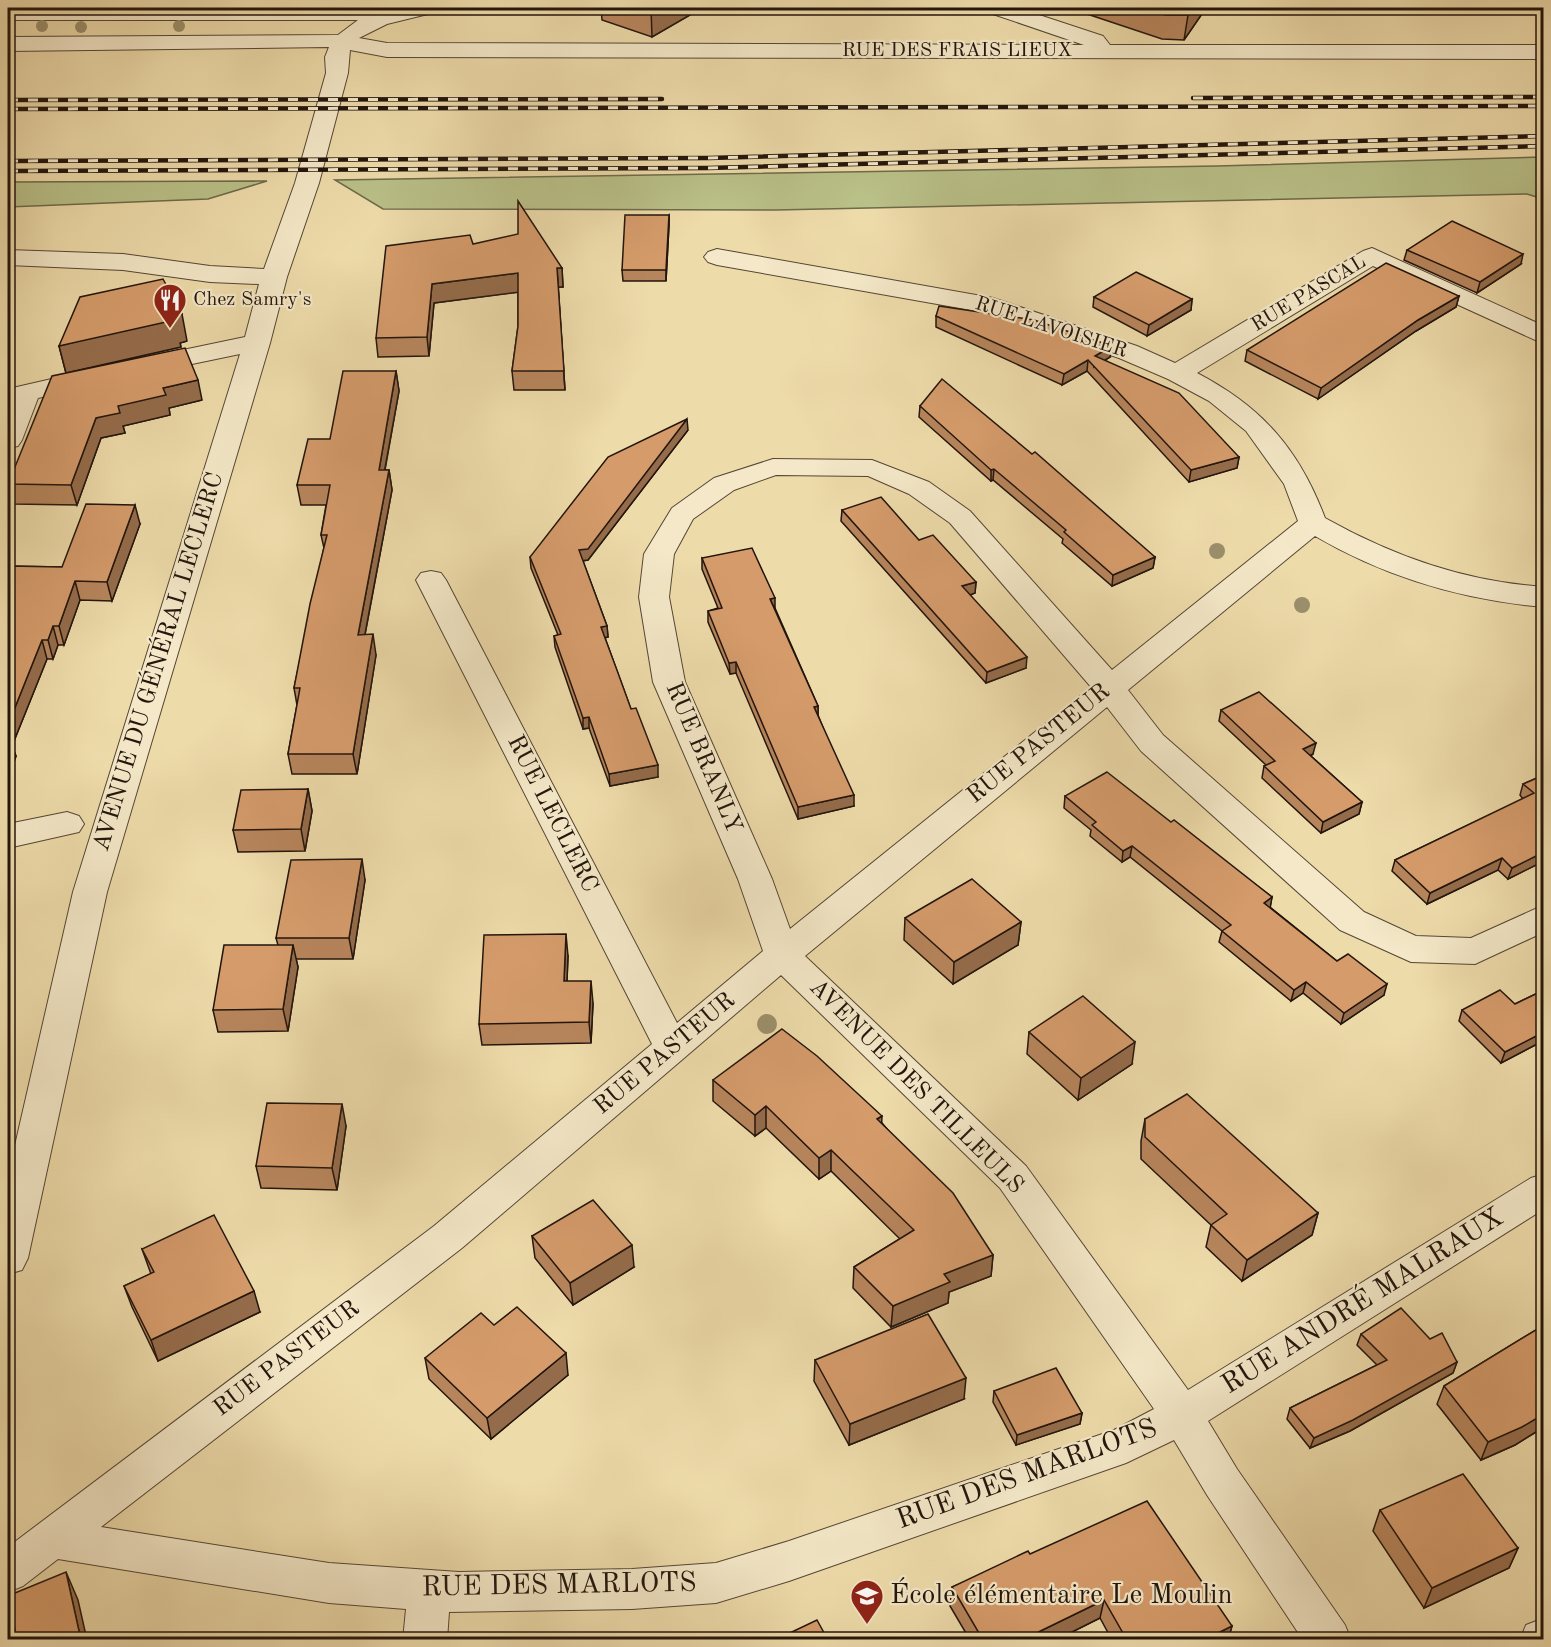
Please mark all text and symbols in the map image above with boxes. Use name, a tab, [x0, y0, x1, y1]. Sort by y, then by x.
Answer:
street label: RUE DES FRAIS LIEUX	[842, 41, 1072, 61]
street label: RUE PASCAL	[1248, 252, 1370, 336]
restaurant icon: Chez Samry's	[152, 282, 188, 329]
place label: Chez Samry's	[193, 290, 311, 310]
street label: RUE LAVOISIER	[973, 294, 1129, 362]
street label: AVENUE DU GÉNÉRAL LECLERC	[86, 468, 228, 854]
street label: RUE BRANLY	[660, 679, 746, 837]
street label: RUE PASTEUR	[963, 679, 1115, 809]
street label: RUE LECLERC	[502, 732, 602, 896]
street label: AVENUE DES TILLEULS	[804, 975, 1028, 1199]
street label: RUE PASTEUR	[590, 988, 740, 1120]
street label: RUE ANDRÉ MALRAUX	[1215, 1200, 1509, 1400]
street label: RUE PASTEUR	[210, 1297, 364, 1421]
street label: RUE DES MARLOTS	[893, 1415, 1161, 1535]
street label: RUE DES MARLOTS	[421, 1570, 697, 1602]
place label: École élémentaire Le Moulin	[890, 1577, 1233, 1610]
school or university icon: École élémentaire Le Moulin	[849, 1578, 885, 1625]

